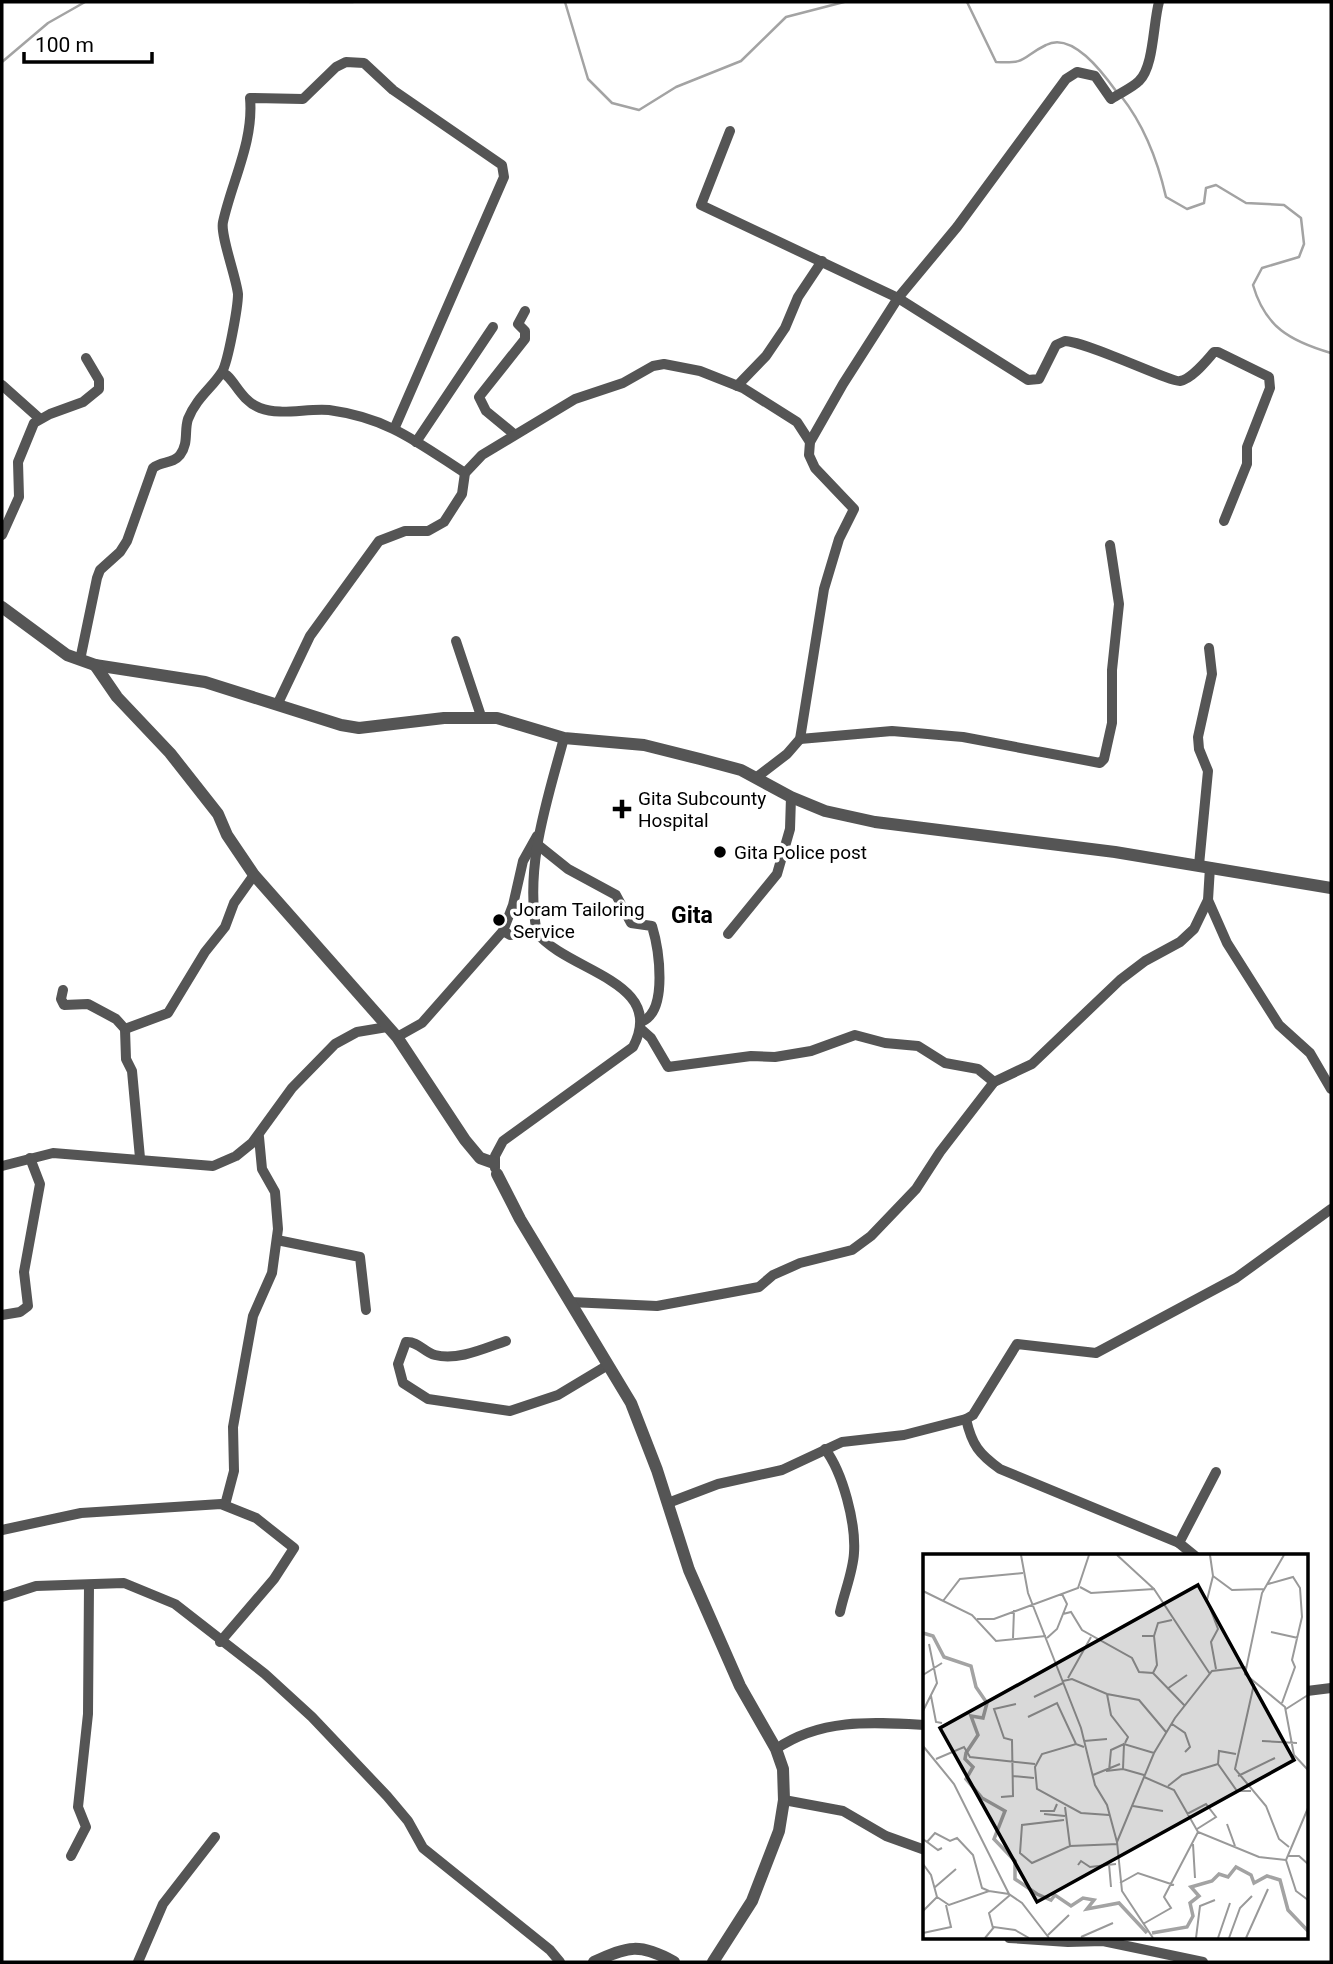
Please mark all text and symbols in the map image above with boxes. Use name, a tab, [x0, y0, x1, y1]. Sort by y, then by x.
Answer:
scale bar	[24, 21, 152, 65]
text: 100 m	[35, 33, 94, 57]
place label: Gita Subcounty Hospital	[638, 787, 766, 832]
marker: Gita Subcounty Hospital	[612, 799, 632, 819]
place label: Gita Police post	[734, 841, 867, 864]
marker: Gita Police post	[712, 844, 728, 860]
place label: Joram Tailoring Service	[513, 898, 645, 943]
district label: Gita	[671, 902, 713, 929]
marker: Joram Tailoring Service	[491, 912, 507, 928]
inset map	[923, 1554, 1308, 1940]

